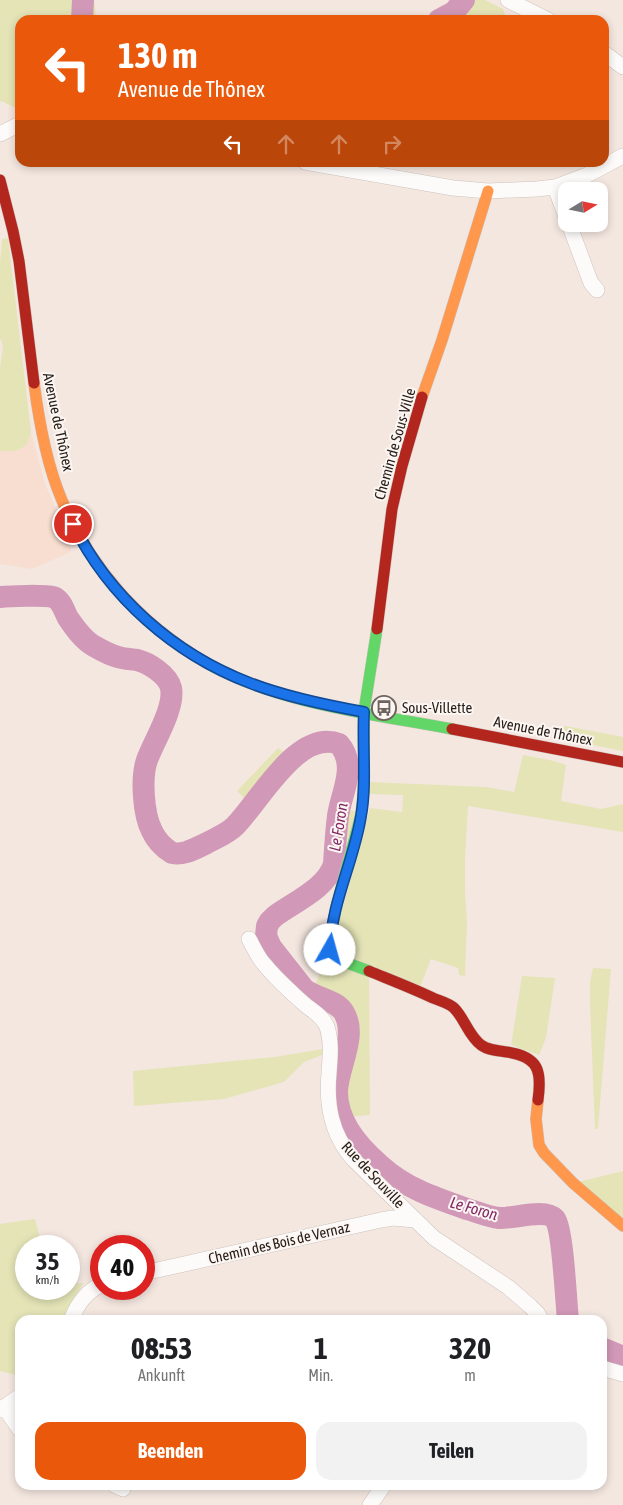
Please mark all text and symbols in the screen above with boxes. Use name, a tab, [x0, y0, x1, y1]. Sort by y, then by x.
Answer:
icon: left	[35, 35, 100, 100]
text: 130 m	[118, 35, 197, 75]
text: Avenue de Thônex	[118, 76, 265, 102]
icon: left	[219, 130, 247, 158]
icon: ahead	[272, 130, 300, 158]
icon: ahead	[325, 130, 353, 158]
icon: right	[378, 130, 406, 158]
north arrow	[558, 182, 608, 232]
map controls	[558, 182, 608, 232]
street label: Avenue de Thônex	[40, 371, 77, 473]
street label: Chemin de Sous-Ville	[370, 386, 419, 502]
pin	[52, 503, 94, 545]
icon: arrive	[59, 510, 87, 538]
bus stop icon: Sous-Villette	[371, 695, 397, 721]
place label: Sous-Villette	[402, 699, 473, 716]
street label: Avenue de Thônex	[492, 713, 594, 748]
water label: Le Foron	[325, 801, 351, 853]
position arrow	[303, 923, 355, 975]
street label: Rue de Souville	[338, 1138, 408, 1211]
water label: Le Foron	[448, 1193, 500, 1223]
street label: Chemin des Bois de Vernaz	[207, 1218, 352, 1267]
speed limit sign: 40	[90, 1235, 155, 1300]
text: 35	[36, 1247, 59, 1275]
text: km/h	[36, 1273, 59, 1287]
text: 08:53	[131, 1331, 192, 1365]
text: 1	[314, 1331, 328, 1365]
text: 320	[449, 1331, 491, 1365]
text: Ankunft	[138, 1366, 185, 1384]
text: Min.	[308, 1366, 333, 1384]
text: m	[464, 1366, 476, 1384]
button: Beenden	[35, 1422, 306, 1480]
button: Teilen	[316, 1422, 587, 1480]

